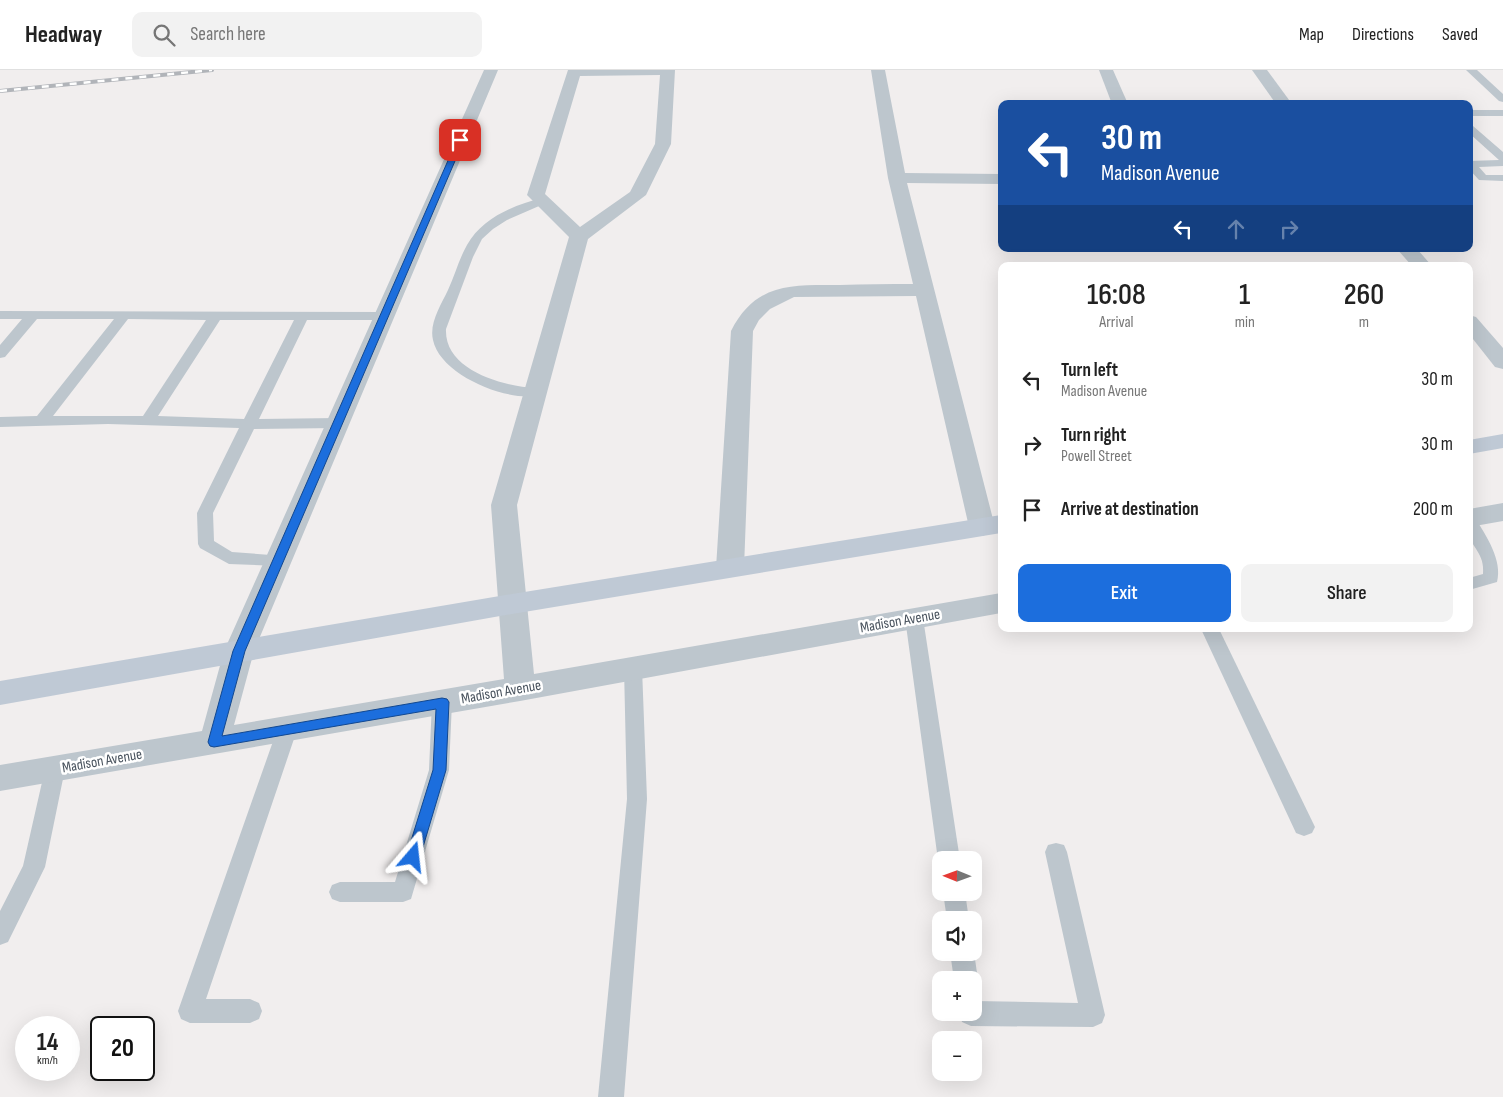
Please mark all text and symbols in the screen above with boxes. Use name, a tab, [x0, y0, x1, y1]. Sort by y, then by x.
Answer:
search box	[132, 12, 482, 57]
text: Headway	[25, 20, 102, 49]
icon: search	[150, 21, 178, 49]
text: Search here	[190, 23, 266, 46]
text: Map	[1299, 24, 1324, 45]
text: Directions	[1352, 24, 1414, 45]
text: Saved	[1442, 24, 1478, 45]
text: 30 m	[1101, 117, 1162, 160]
pin	[439, 119, 481, 161]
icon: left	[1018, 120, 1083, 185]
icon: arrive	[446, 126, 474, 154]
text: Madison Avenue	[1101, 160, 1220, 187]
icon: left	[1169, 215, 1197, 243]
icon: ahead	[1222, 215, 1250, 243]
icon: right	[1275, 215, 1303, 243]
text: 16:08	[1087, 277, 1146, 313]
text: 1	[1239, 277, 1250, 313]
text: 260	[1344, 277, 1384, 313]
text: Arrival	[1099, 313, 1134, 332]
text: min	[1235, 313, 1255, 332]
text: m	[1359, 313, 1369, 332]
text: Turn left	[1061, 359, 1118, 382]
icon: left	[1018, 366, 1046, 394]
text: 30 m	[1421, 368, 1453, 391]
text: Madison Avenue	[1061, 382, 1147, 401]
text: Turn right	[1061, 424, 1126, 447]
icon: right	[1018, 431, 1046, 459]
text: 30 m	[1421, 433, 1453, 456]
text: Powell Street	[1061, 447, 1132, 466]
icon: arrive	[1018, 496, 1046, 524]
text: Arrive at destination	[1061, 498, 1199, 521]
text: 200 m	[1413, 498, 1453, 521]
button: Exit	[1018, 564, 1231, 622]
button: Share	[1241, 564, 1453, 622]
street label: Madison Avenue	[859, 605, 941, 637]
street label: Madison Avenue	[460, 676, 542, 708]
street label: Madison Avenue	[61, 745, 143, 777]
position arrow	[386, 830, 438, 882]
north arrow	[932, 851, 982, 901]
map controls	[932, 851, 982, 1081]
button: sound	[932, 911, 982, 961]
button: +	[932, 971, 982, 1021]
speed limit sign: 20	[90, 1016, 155, 1081]
text: 14	[37, 1027, 58, 1058]
button: −	[932, 1031, 982, 1081]
text: km/h	[37, 1053, 58, 1068]

